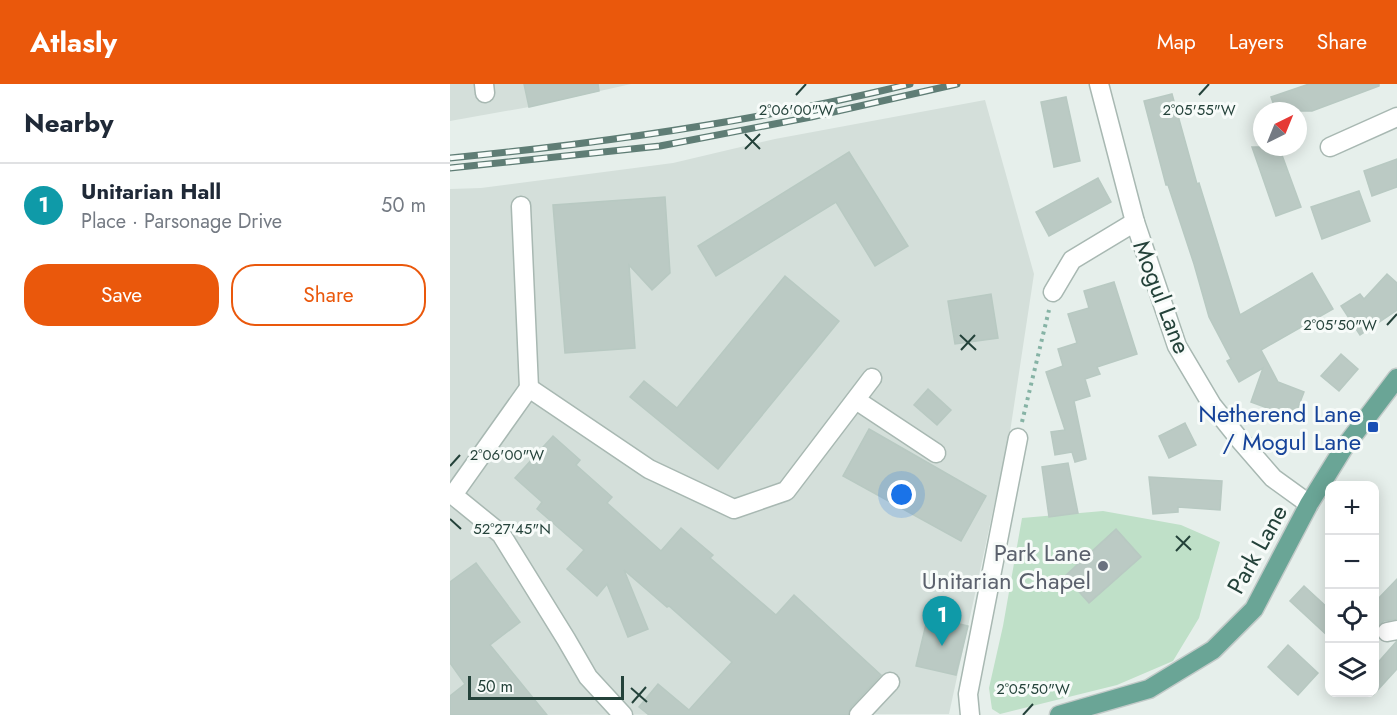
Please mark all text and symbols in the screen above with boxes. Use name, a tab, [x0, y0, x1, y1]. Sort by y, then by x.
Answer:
text: Atlasly	[30, 22, 117, 63]
text: Map	[1157, 27, 1196, 57]
text: Layers	[1229, 27, 1284, 57]
text: Share	[1317, 27, 1367, 57]
text: 2°06'00"W	[759, 99, 833, 121]
text: 2°05'55"W	[1162, 99, 1236, 121]
north arrow	[1253, 102, 1307, 156]
text: Nearby	[24, 104, 113, 142]
text: Unitarian Hall	[81, 175, 221, 207]
text: 1	[38, 191, 49, 220]
text: 50 m	[381, 191, 426, 220]
text: Place · Parsonage Drive	[81, 207, 282, 236]
street label: Mogul Lane	[1124, 235, 1200, 359]
button: Save	[24, 264, 219, 326]
button: Share	[231, 264, 426, 326]
text: 2°05'50"W	[1303, 314, 1377, 336]
place label: Netherend Lane / Mogul Lane	[1198, 396, 1361, 459]
marker: Netherend Lane / Mogul Lane	[1366, 420, 1380, 434]
text: 2°06'00"W	[470, 444, 544, 466]
your location	[887, 480, 916, 509]
map controls	[1325, 481, 1379, 697]
button: +	[1325, 481, 1379, 535]
street label: Park Lane	[1218, 498, 1296, 600]
text: 52°27'45"N	[473, 518, 551, 540]
place label: Park Lane Unitarian Chapel	[922, 535, 1091, 598]
button: −	[1325, 535, 1379, 589]
marker: Park Lane Unitarian Chapel	[1096, 559, 1110, 573]
button: locate	[1325, 589, 1379, 643]
pin: 1	[922, 596, 962, 646]
button: layers	[1325, 643, 1379, 697]
scale bar	[468, 673, 624, 700]
text: 50 m	[477, 675, 513, 698]
text: 2°05'50"W	[996, 678, 1070, 700]

